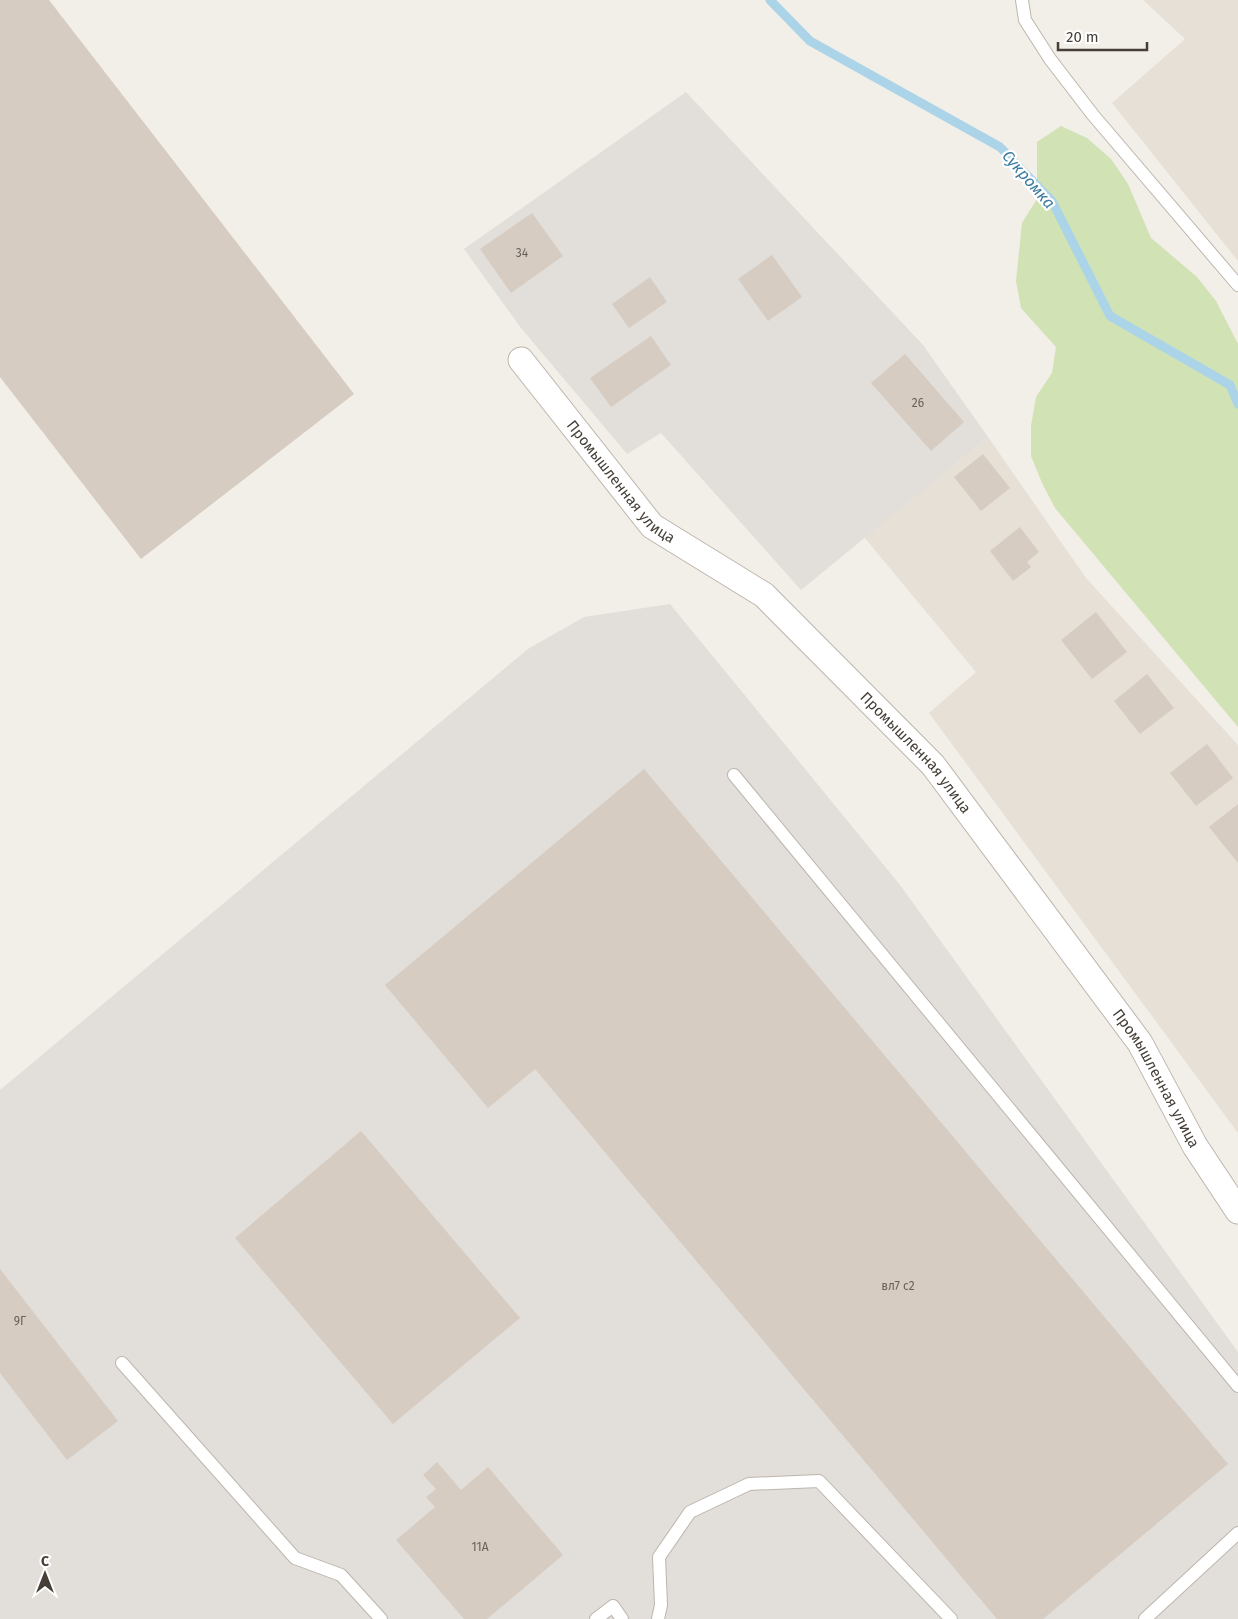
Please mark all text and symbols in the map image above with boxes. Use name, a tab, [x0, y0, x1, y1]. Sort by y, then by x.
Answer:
scale bar	[1058, 20, 1147, 52]
text: 20 m	[1066, 28, 1099, 46]
water label: Сукромка	[998, 146, 1059, 212]
house number: 34	[516, 246, 529, 260]
house number: 26	[912, 396, 924, 410]
street label: Промышленная улица	[563, 417, 678, 547]
street label: Промышленная улица	[856, 688, 975, 817]
street label: Промышленная улица	[1109, 1005, 1203, 1151]
house number: вл7 с2	[881, 1279, 915, 1293]
house number: 9Г	[14, 1314, 26, 1328]
house number: 11А	[471, 1540, 489, 1554]
north arrow	[20, 1549, 70, 1599]
text: С	[41, 1553, 49, 1570]

